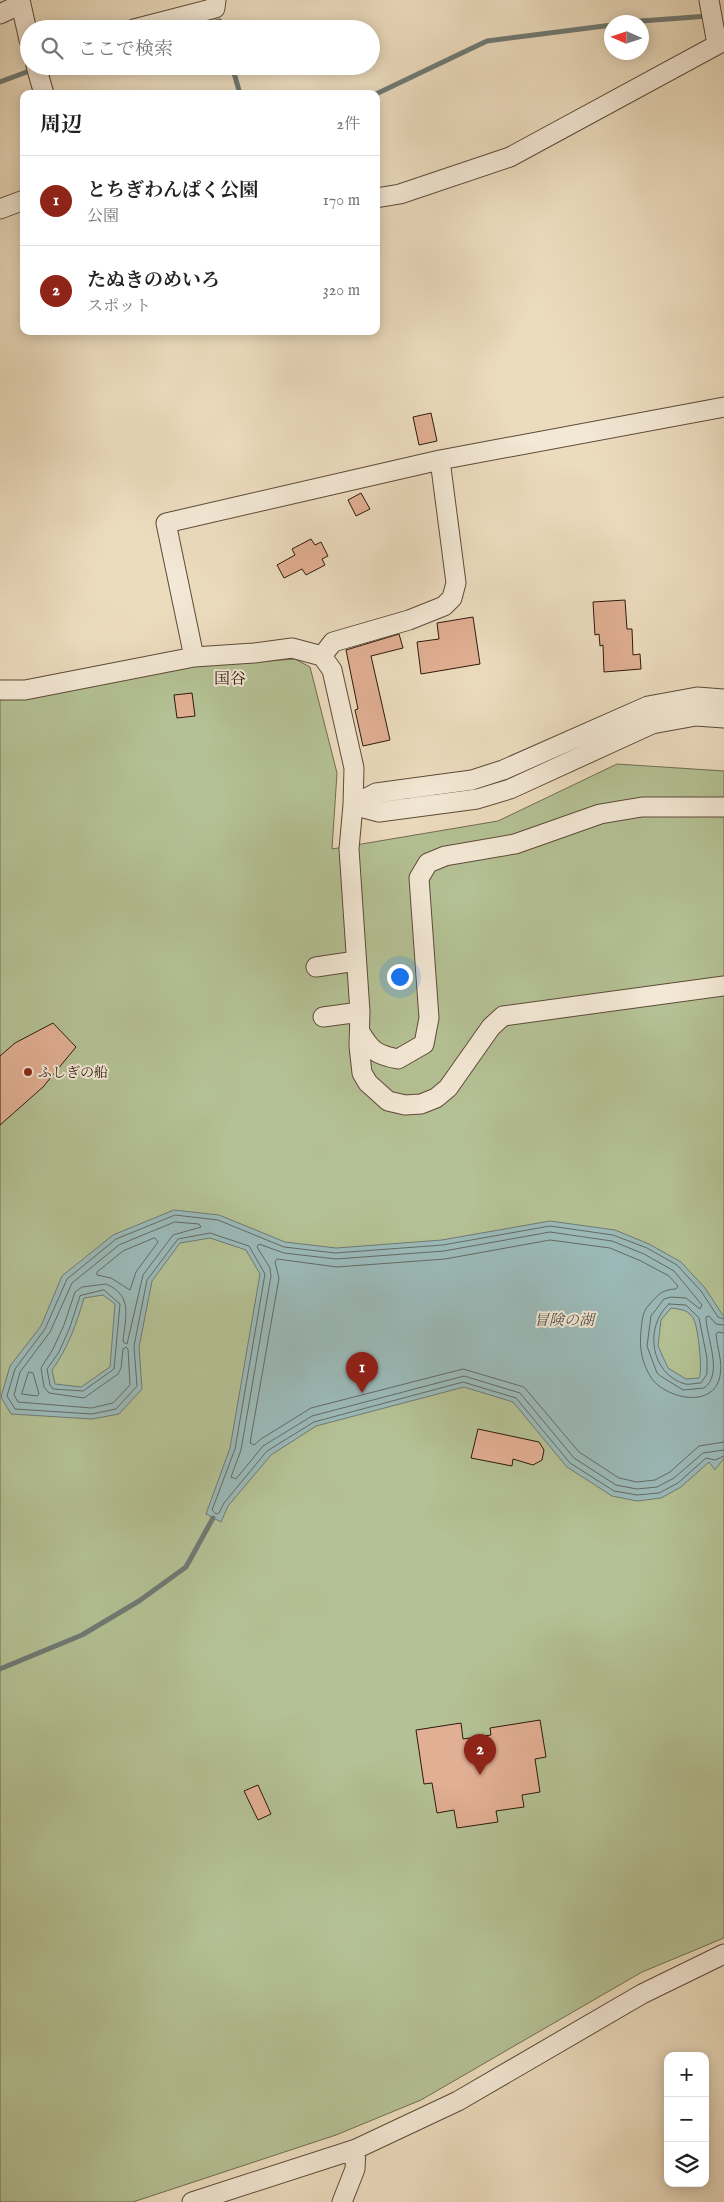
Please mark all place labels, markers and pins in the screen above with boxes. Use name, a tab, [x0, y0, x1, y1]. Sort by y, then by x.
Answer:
place label: ふしぎの船	[38, 1064, 108, 1082]
marker: ふしぎの船	[22, 1066, 34, 1078]
pin: 1	[346, 1352, 378, 1393]
pin: 2	[464, 1734, 496, 1775]

